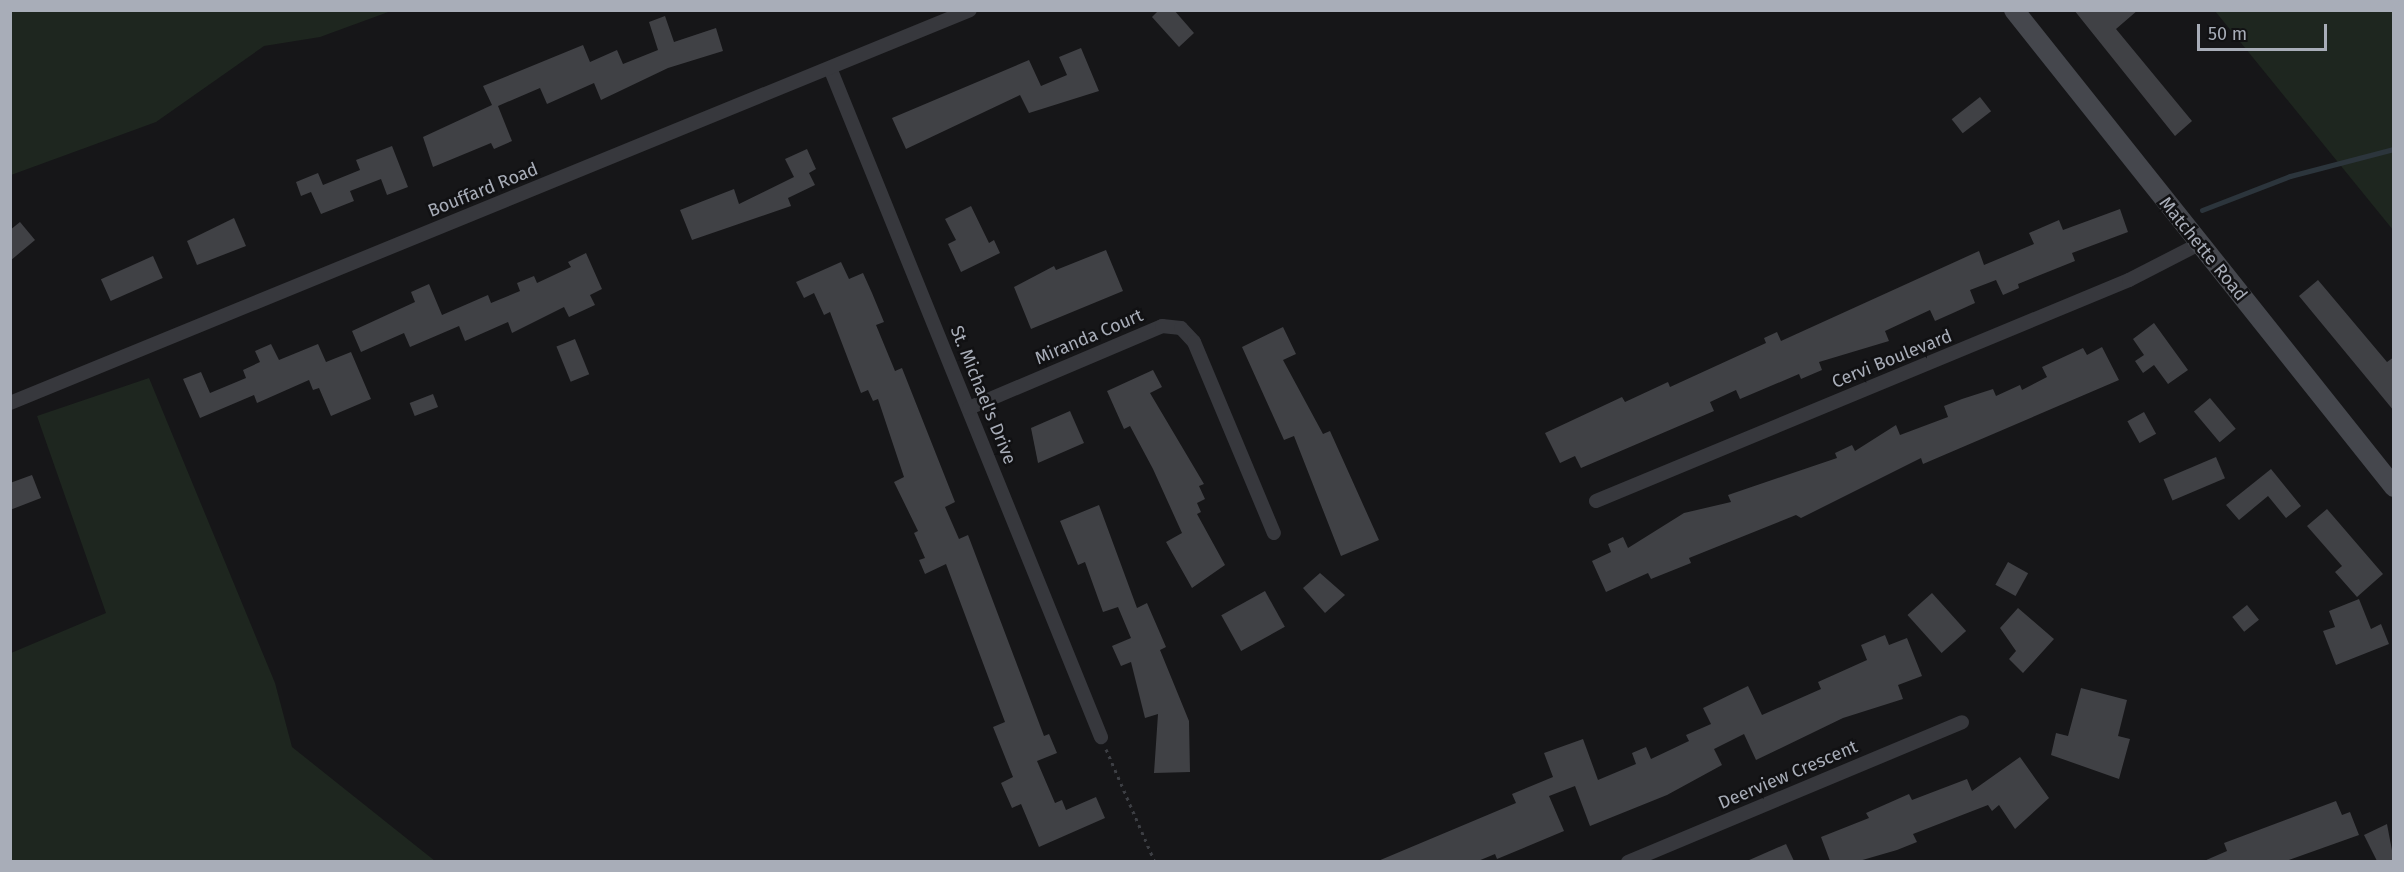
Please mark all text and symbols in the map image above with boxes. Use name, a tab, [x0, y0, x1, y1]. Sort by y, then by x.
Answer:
scale bar	[2200, 12, 2330, 50]
text: 50 m	[2208, 23, 2247, 45]
street label: Bouffard Road	[425, 158, 541, 222]
street label: Matchette Road	[2154, 193, 2252, 305]
street label: Miranda Court	[1032, 305, 1146, 369]
street label: St. Michael's Drive	[945, 323, 1021, 467]
street label: Cervi Boulevard	[1829, 325, 1955, 393]
street label: Deerview Crescent	[1715, 736, 1861, 814]

